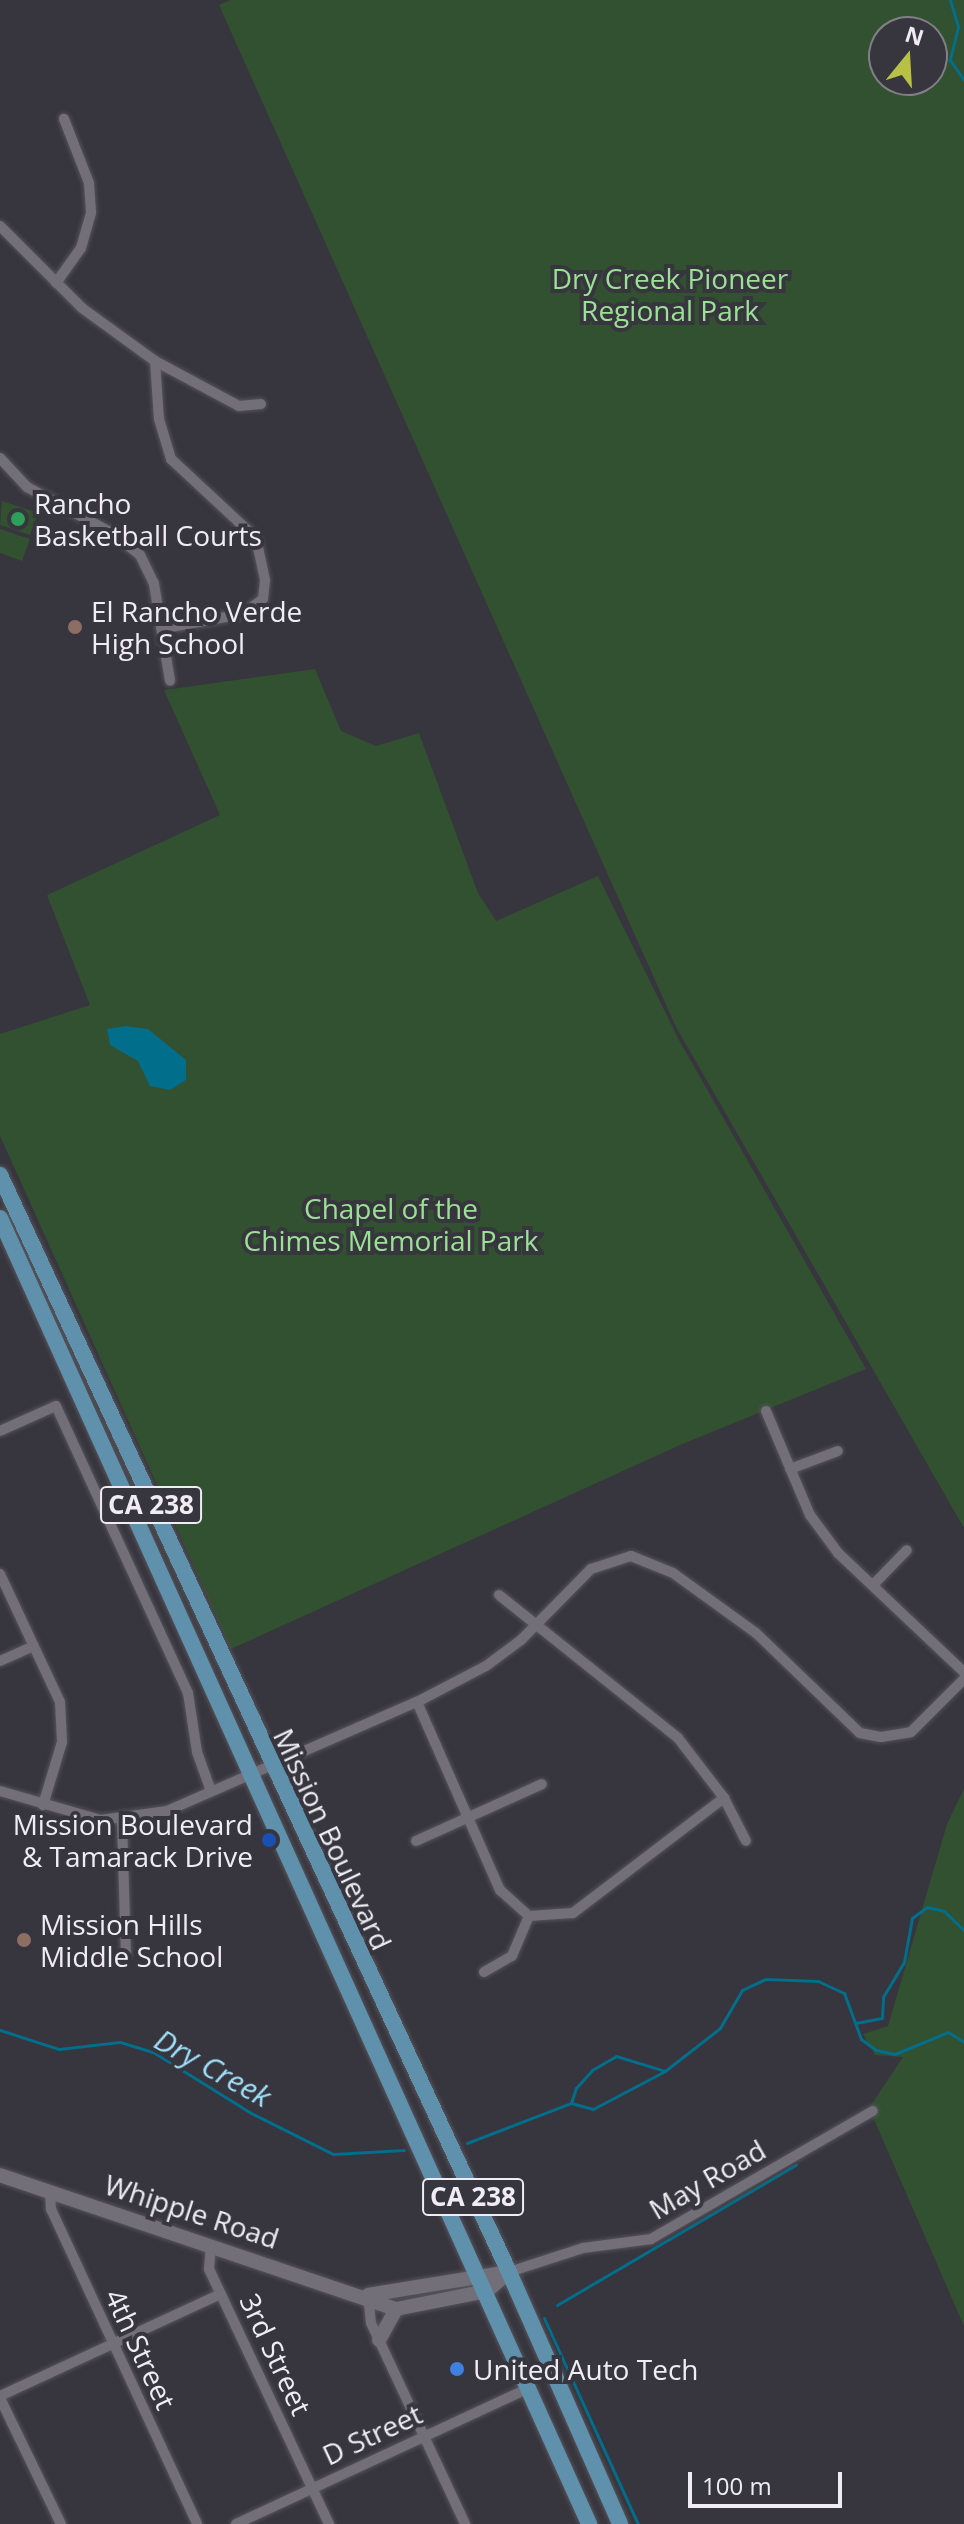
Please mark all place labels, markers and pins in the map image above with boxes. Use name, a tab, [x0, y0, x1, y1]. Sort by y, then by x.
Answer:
place label: Rancho Basketball Courts	[34, 486, 262, 552]
marker: Rancho Basketball Courts	[9, 510, 27, 528]
place label: El Rancho Verde High School	[91, 594, 302, 660]
marker: El Rancho Verde High School	[66, 618, 84, 636]
place label: Mission Boulevard & Tamarack Drive	[13, 1807, 253, 1873]
marker: Mission Boulevard & Tamarack Drive	[260, 1831, 278, 1849]
place label: Mission Hills Middle School	[40, 1907, 223, 1973]
marker: Mission Hills Middle School	[15, 1931, 33, 1949]
place label: United Auto Tech	[473, 2352, 698, 2386]
marker: United Auto Tech	[448, 2360, 466, 2378]

